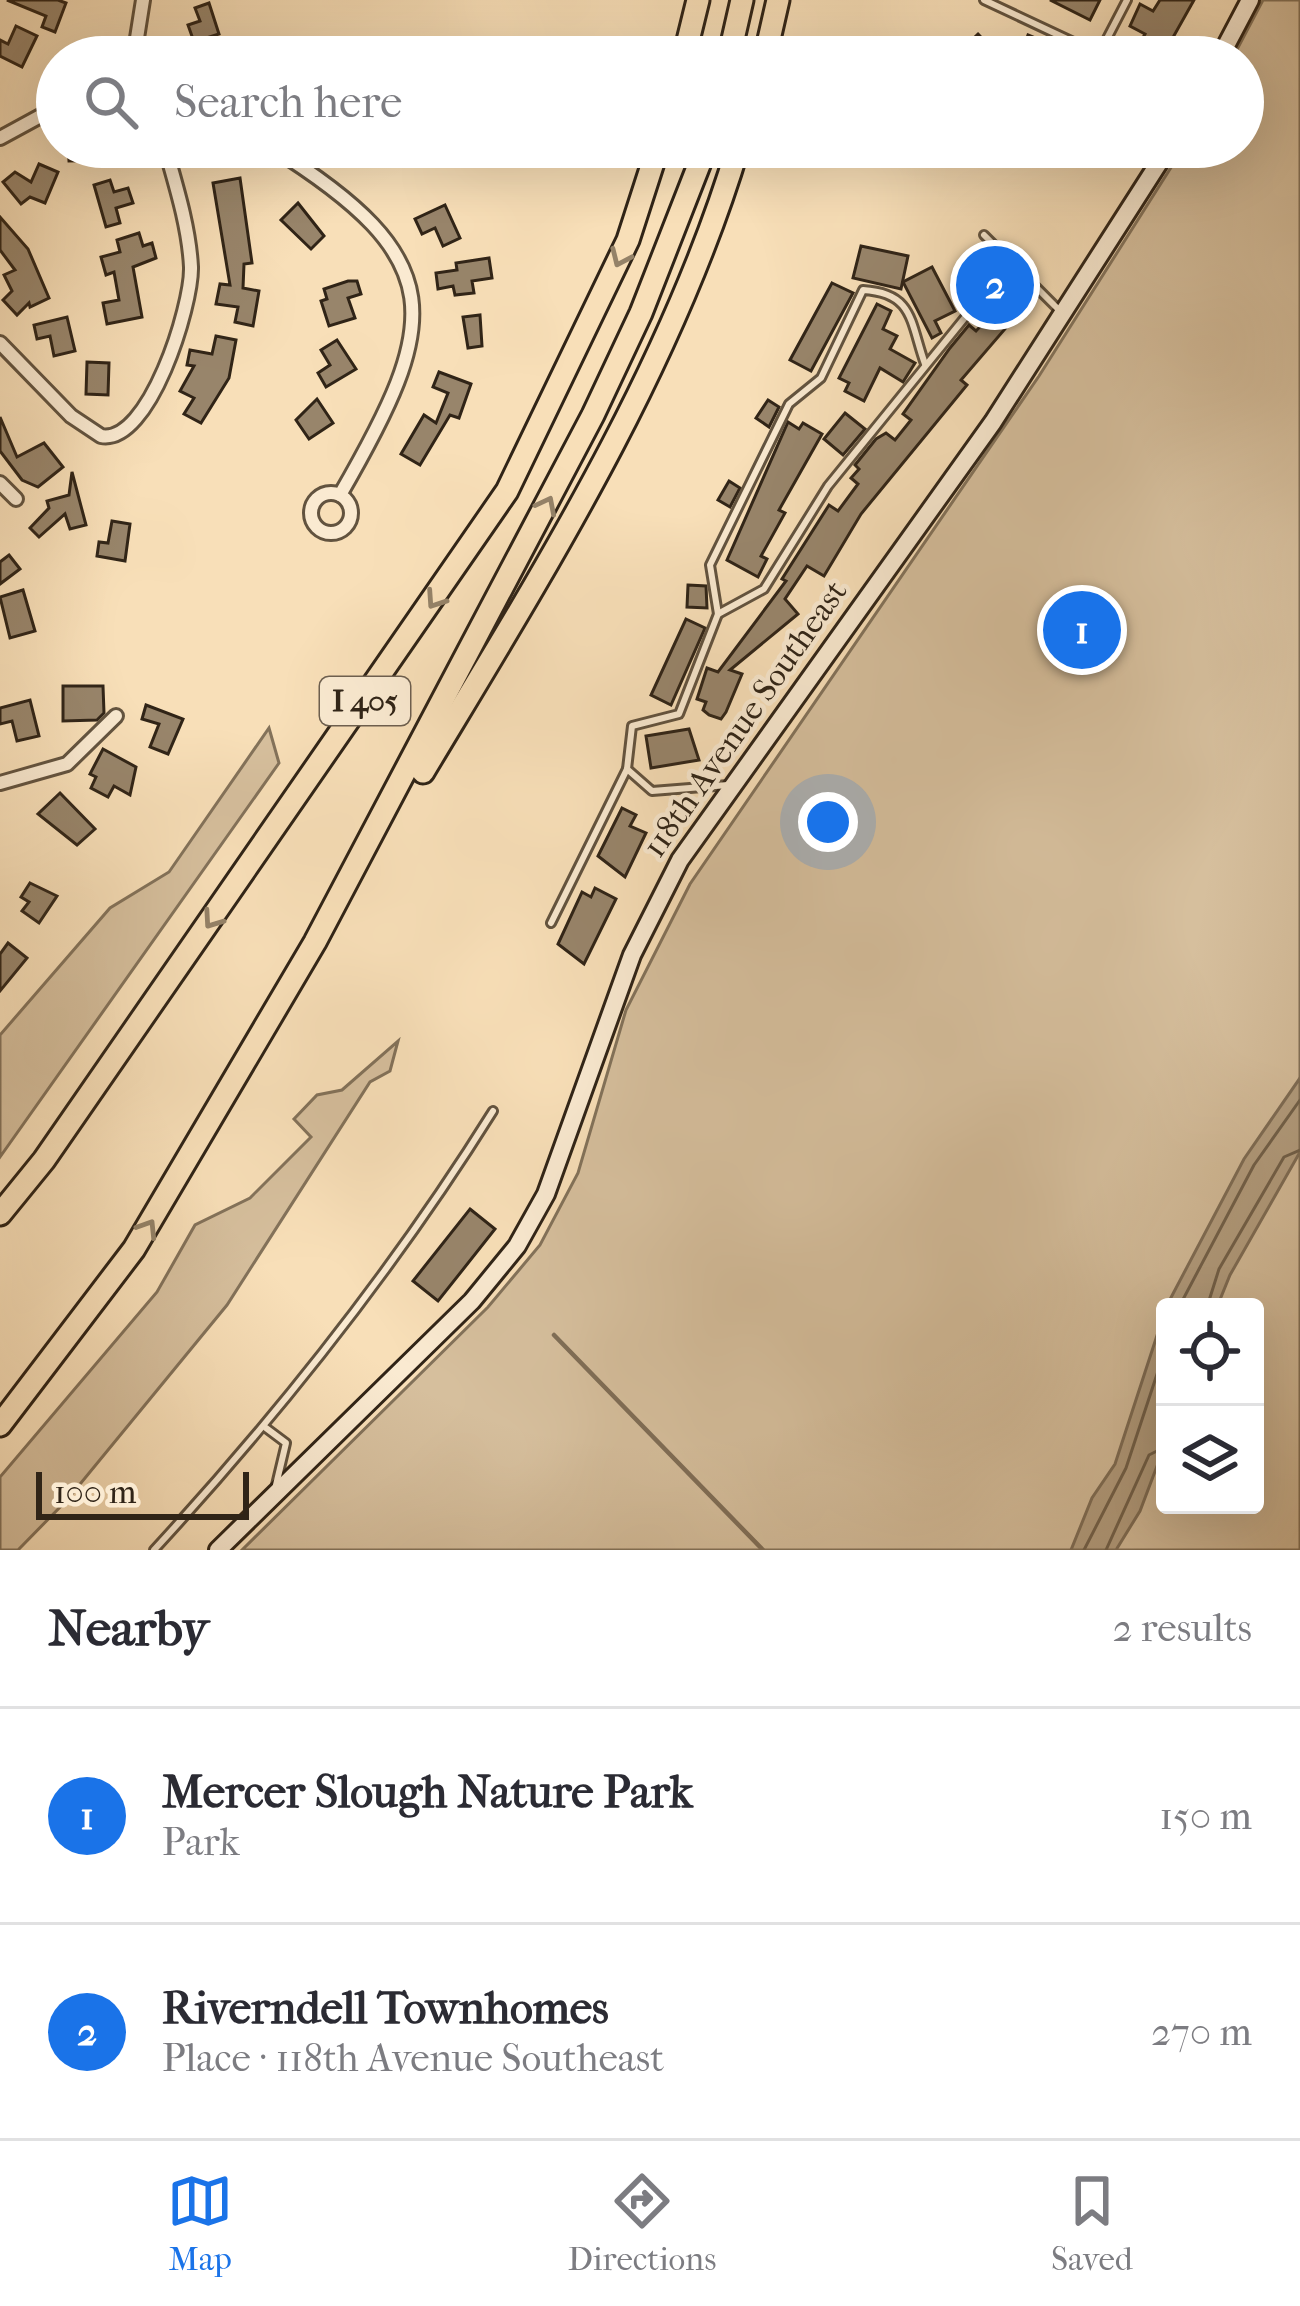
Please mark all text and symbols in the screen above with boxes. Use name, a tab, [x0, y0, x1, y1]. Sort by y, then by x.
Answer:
search box	[36, 36, 1264, 168]
icon: search	[78, 69, 144, 135]
text: Search here	[174, 76, 402, 129]
pin: 2	[956, 240, 1034, 330]
one-way arrow	[611, 246, 634, 267]
one-way arrow	[533, 496, 557, 517]
street label: 118th Avenue Southeast	[635, 573, 855, 865]
pin: 1	[1043, 585, 1121, 675]
one-way arrow	[427, 586, 449, 608]
road number: I 405	[320, 677, 410, 725]
your location	[798, 792, 858, 852]
one-way arrow	[204, 907, 226, 929]
one-way arrow	[134, 1219, 156, 1241]
map controls	[1156, 1298, 1264, 1514]
button: locate	[1156, 1298, 1264, 1406]
button: layers	[1156, 1406, 1264, 1514]
scale bar	[36, 1466, 249, 1519]
text: 100 m	[54, 1473, 137, 1512]
text: Nearby	[48, 1598, 209, 1658]
text: 2 results	[1113, 1605, 1252, 1651]
text: Mercer Slough Nature Park	[162, 1766, 693, 1819]
text: 1	[80, 1793, 94, 1839]
text: 150 m	[1159, 1793, 1252, 1839]
text: Park	[162, 1819, 240, 1865]
text: Riverndell Townhomes	[162, 1982, 609, 2035]
text: 2	[77, 2009, 97, 2055]
text: 270 m	[1151, 2009, 1252, 2055]
text: Place · 118th Avenue Southeast	[162, 2035, 664, 2081]
tab: Map	[167, 2168, 233, 2279]
tab: Directions	[568, 2168, 716, 2279]
tab: Saved	[1051, 2168, 1133, 2279]

